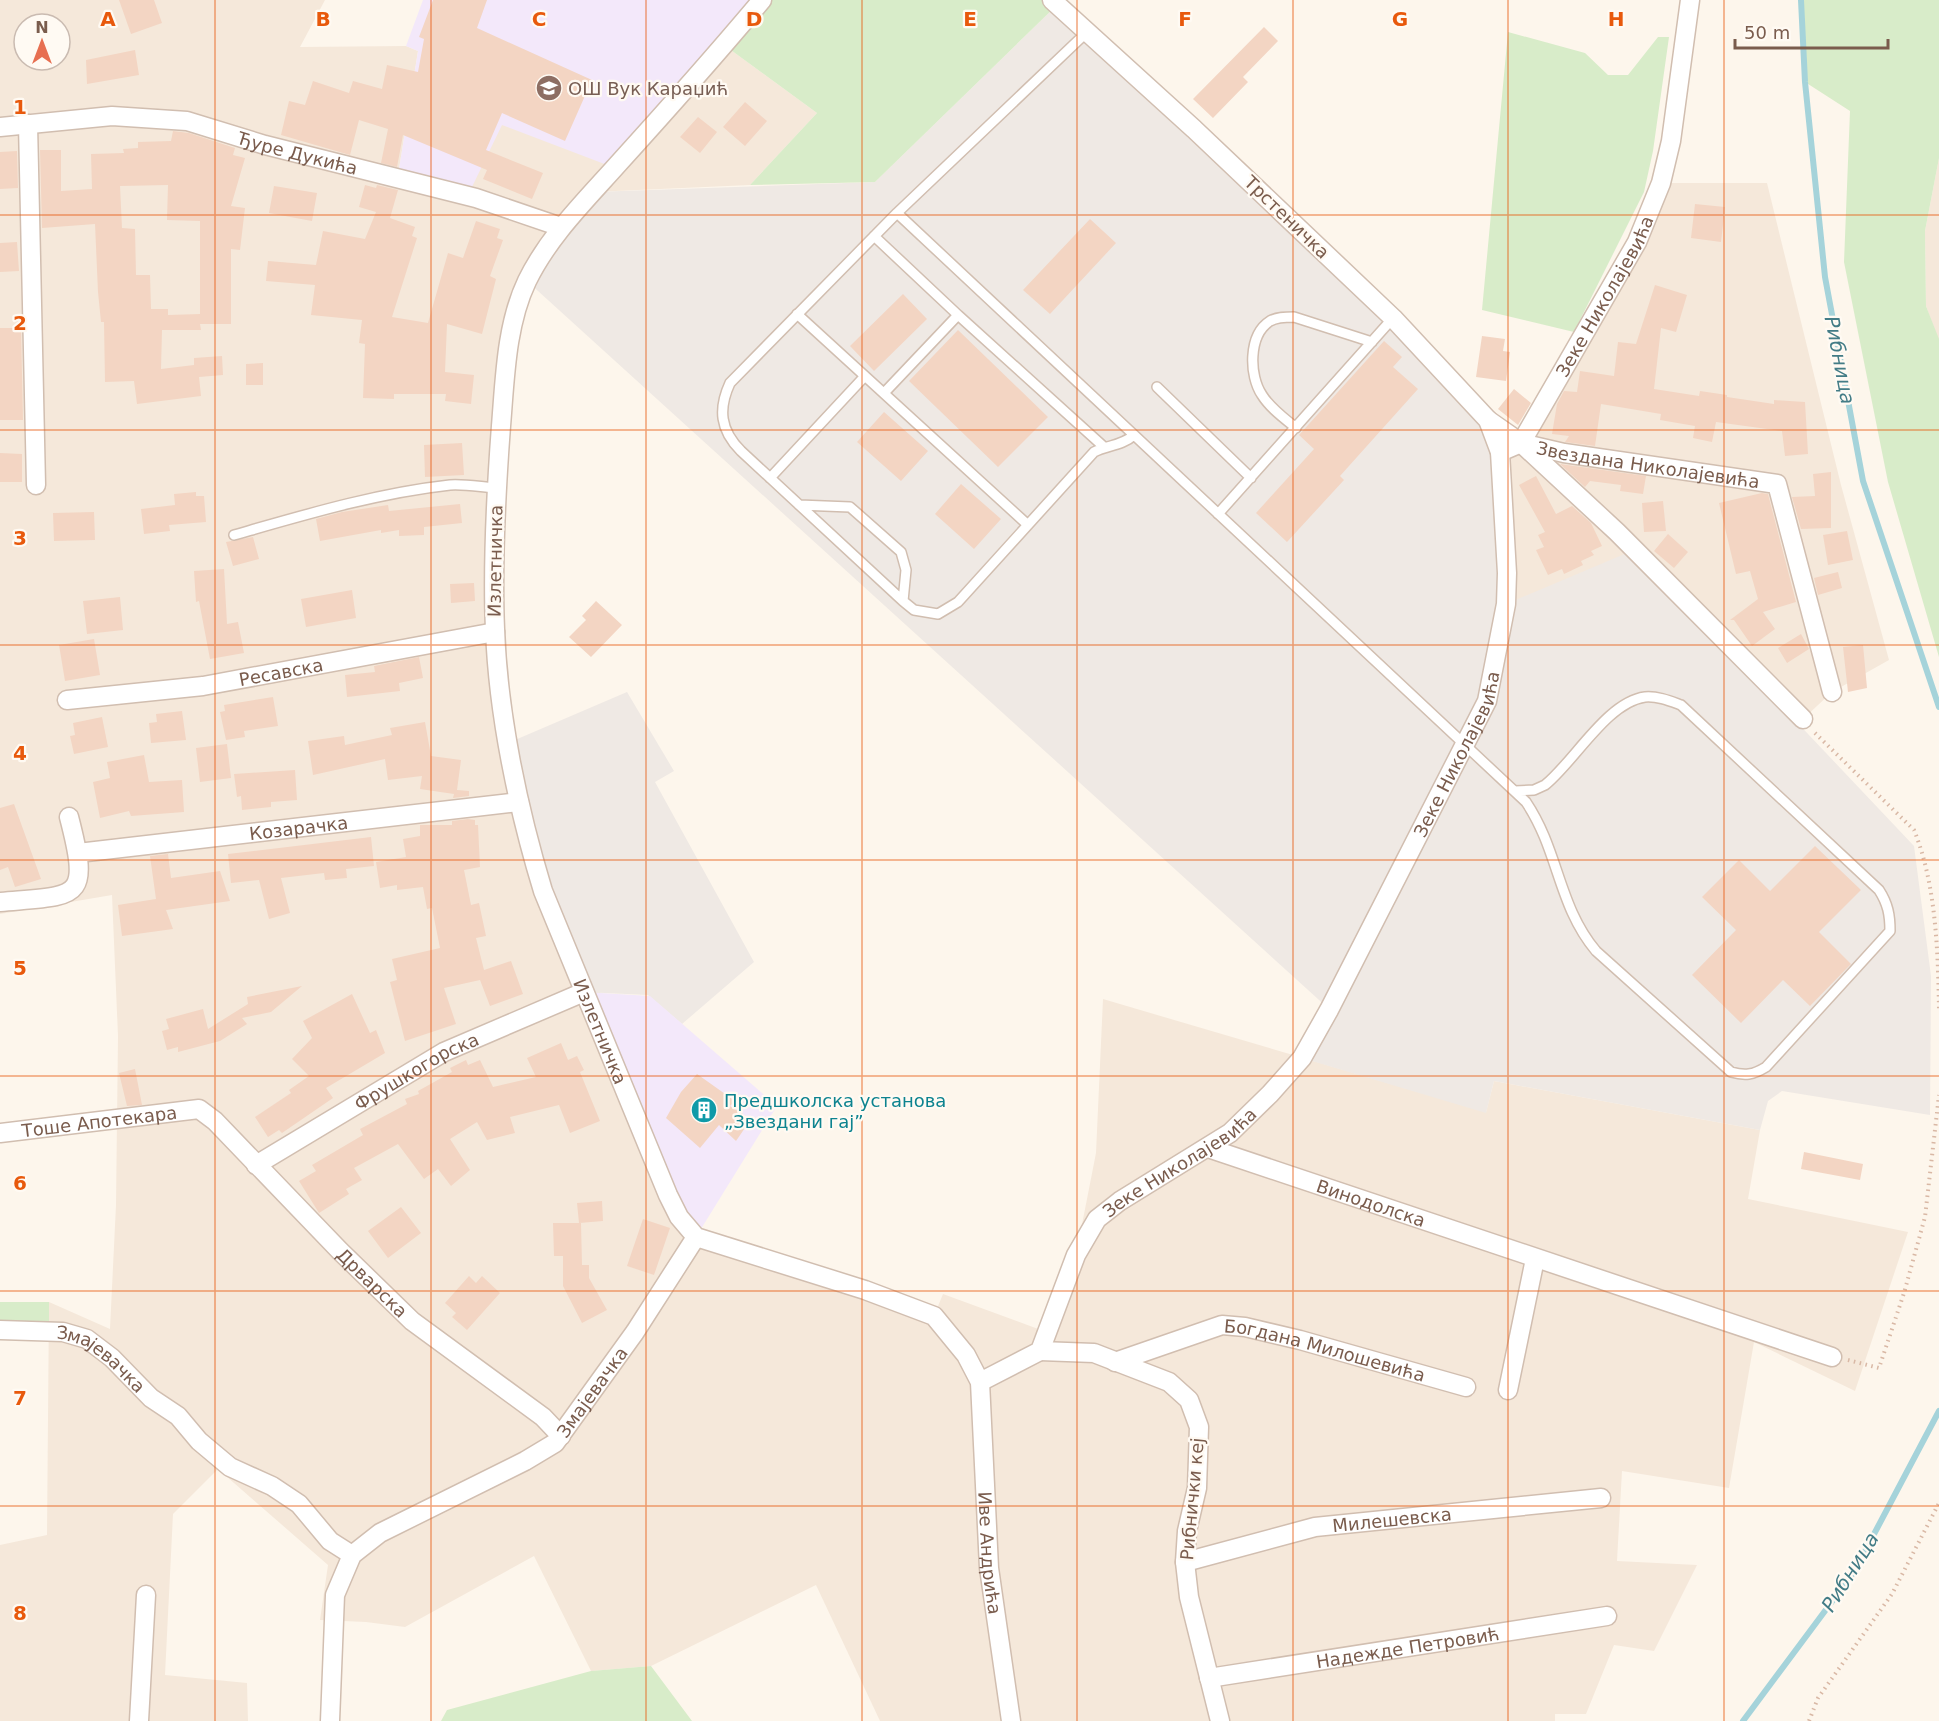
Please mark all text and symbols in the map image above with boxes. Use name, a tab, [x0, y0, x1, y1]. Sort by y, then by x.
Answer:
text: A	[100, 7, 116, 31]
text: B	[315, 7, 331, 31]
text: C	[532, 7, 546, 31]
text: D	[746, 7, 762, 31]
text: E	[963, 7, 977, 31]
text: F	[1178, 7, 1192, 31]
text: G	[1392, 7, 1408, 31]
text: H	[1608, 7, 1624, 31]
north arrow	[12, 12, 72, 72]
scale bar	[1735, 12, 1888, 50]
text: N	[35, 18, 49, 37]
text: 50 m	[1744, 22, 1790, 43]
school or university icon: ОШ Вук Караџић	[534, 73, 564, 103]
place label: ОШ Вук Караџић	[568, 78, 728, 99]
text: 1	[13, 95, 27, 119]
street label: Ђуре Дукића	[234, 126, 360, 178]
street label: Трстеничка	[1239, 171, 1334, 263]
street label: Зеке Николајевића	[1551, 212, 1657, 380]
text: 2	[13, 311, 27, 335]
water label: Рибница	[1820, 314, 1860, 406]
street label: Звездана Николајевића	[1534, 436, 1761, 492]
street label: Излетничка	[484, 505, 506, 617]
text: 3	[13, 526, 27, 550]
street label: Ресавска	[237, 654, 325, 690]
street label: Зеке Николајевића	[1409, 669, 1503, 840]
text: 4	[13, 741, 27, 765]
street label: Козарачка	[248, 811, 349, 844]
text: 5	[13, 956, 27, 980]
street label: Излетничка	[570, 975, 632, 1087]
street label: Фрушкогорска	[350, 1028, 482, 1114]
place label: Предшколска установа „Звездани гај”	[724, 1090, 946, 1132]
building icon: Предшколска установа „Звездани гај”	[689, 1095, 719, 1125]
street label: Тоше Апотекара	[19, 1101, 178, 1141]
street label: Зеке Николајевића	[1098, 1103, 1260, 1221]
text: 6	[13, 1171, 27, 1195]
street label: Винодолска	[1314, 1175, 1428, 1231]
street label: Дрварска	[333, 1243, 412, 1322]
street label: Богдана Милошевића	[1223, 1315, 1428, 1385]
street label: Змајевачка	[56, 1321, 150, 1397]
street label: Змајевачка	[552, 1343, 631, 1441]
text: 7	[13, 1386, 27, 1410]
street label: Рибнички кеј	[1176, 1437, 1208, 1561]
street label: Иве Андрића	[975, 1491, 1006, 1616]
street label: Милешевска	[1331, 1503, 1453, 1536]
water label: Рибница	[1816, 1528, 1884, 1616]
text: 8	[13, 1601, 27, 1625]
street label: Надежде Петровић	[1314, 1622, 1501, 1672]

